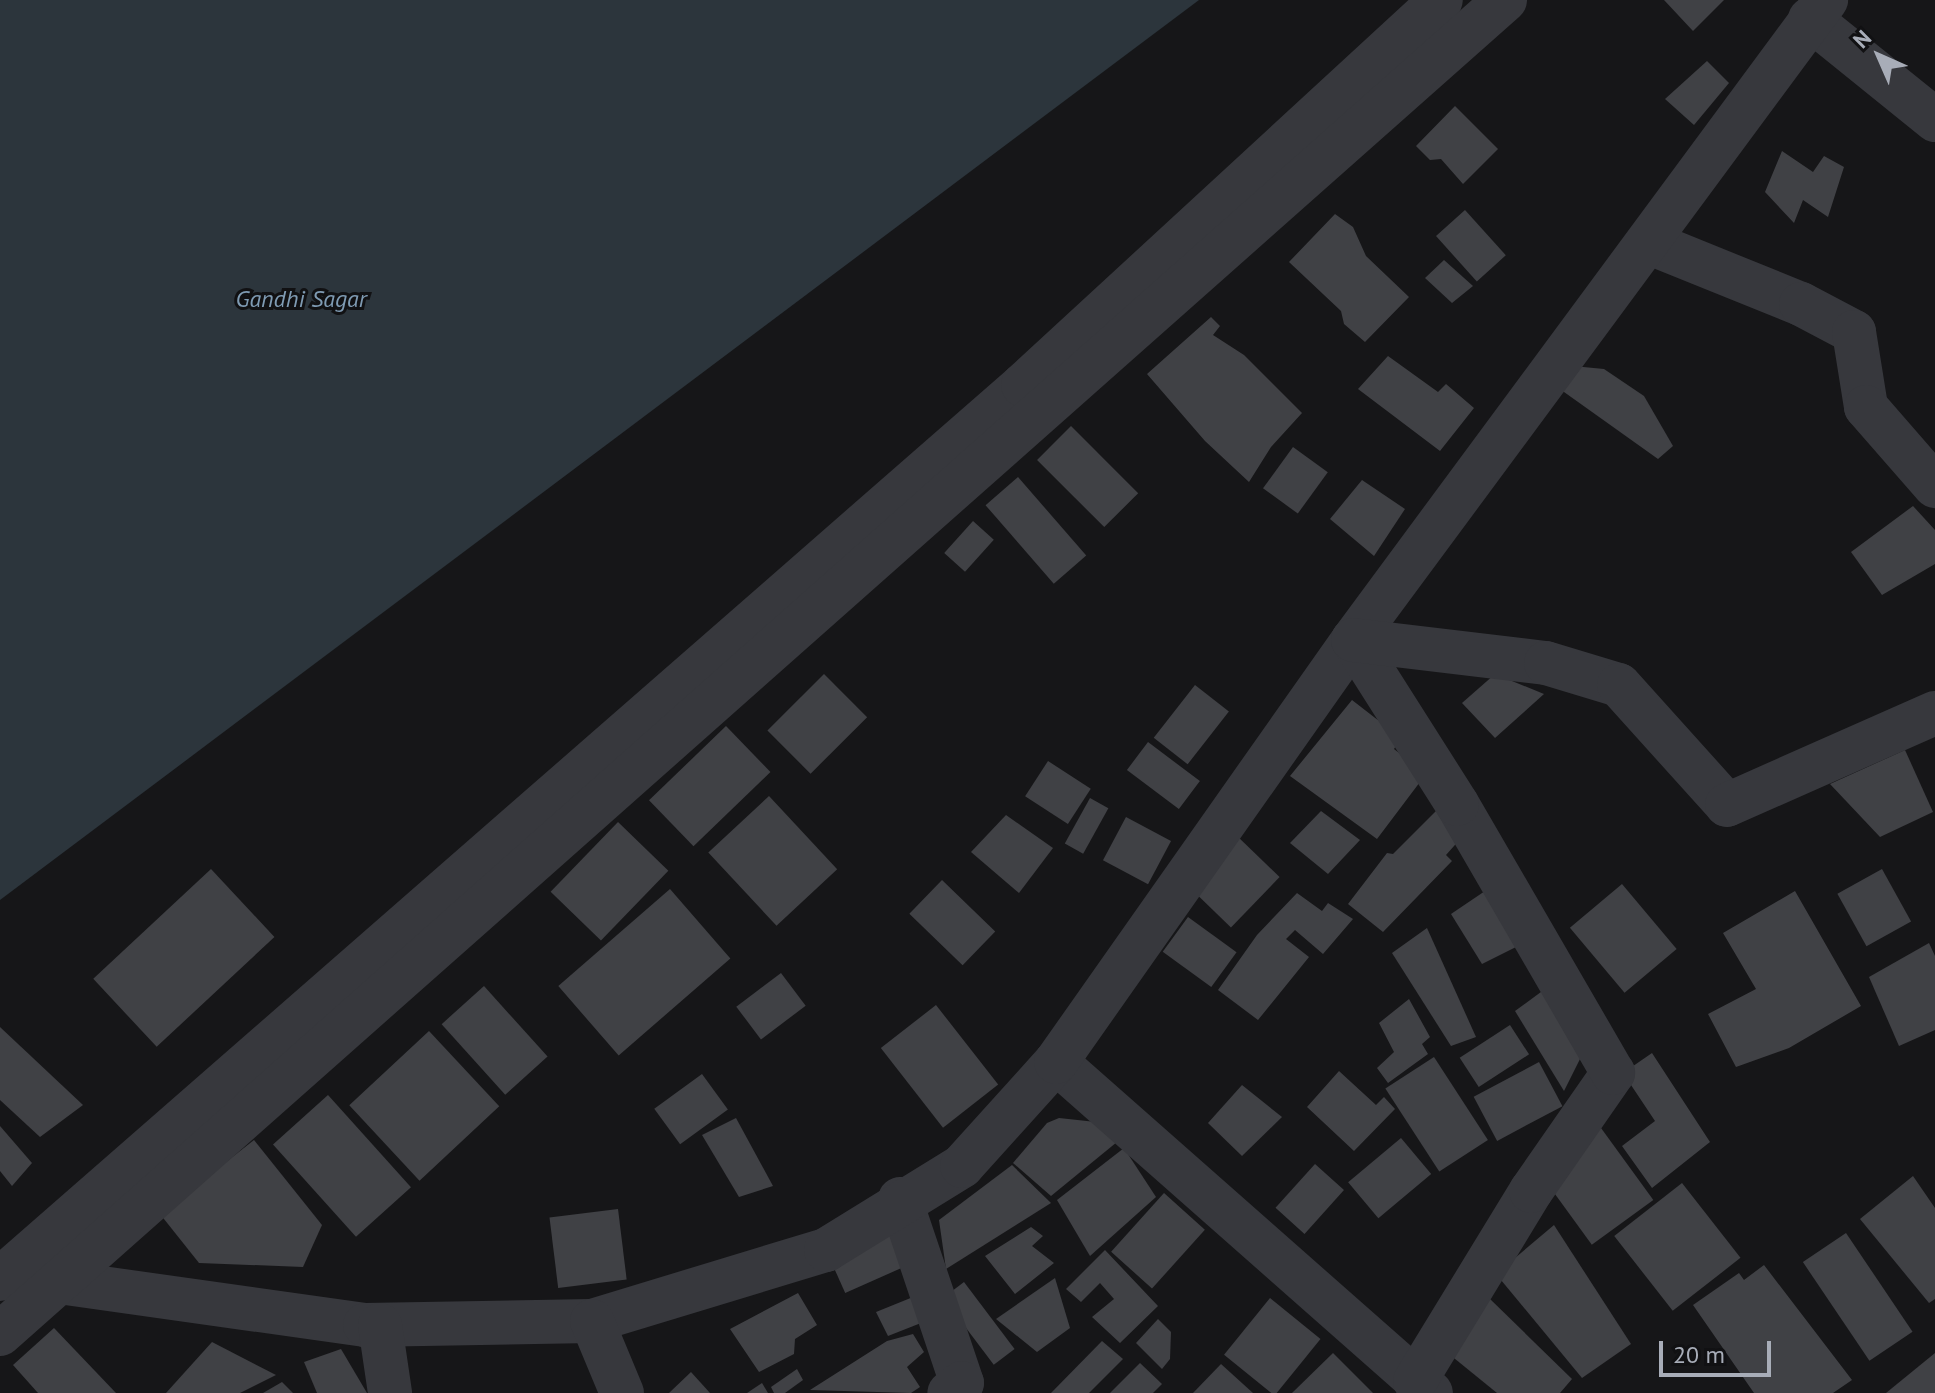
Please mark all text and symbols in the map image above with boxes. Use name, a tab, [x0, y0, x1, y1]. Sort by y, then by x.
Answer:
north arrow	[1839, 16, 1919, 96]
text: N	[1847, 24, 1877, 54]
water label: Gandhi Sagar	[235, 285, 367, 313]
scale bar	[1663, 1325, 1775, 1375]
text: 20 m	[1673, 1339, 1725, 1370]

